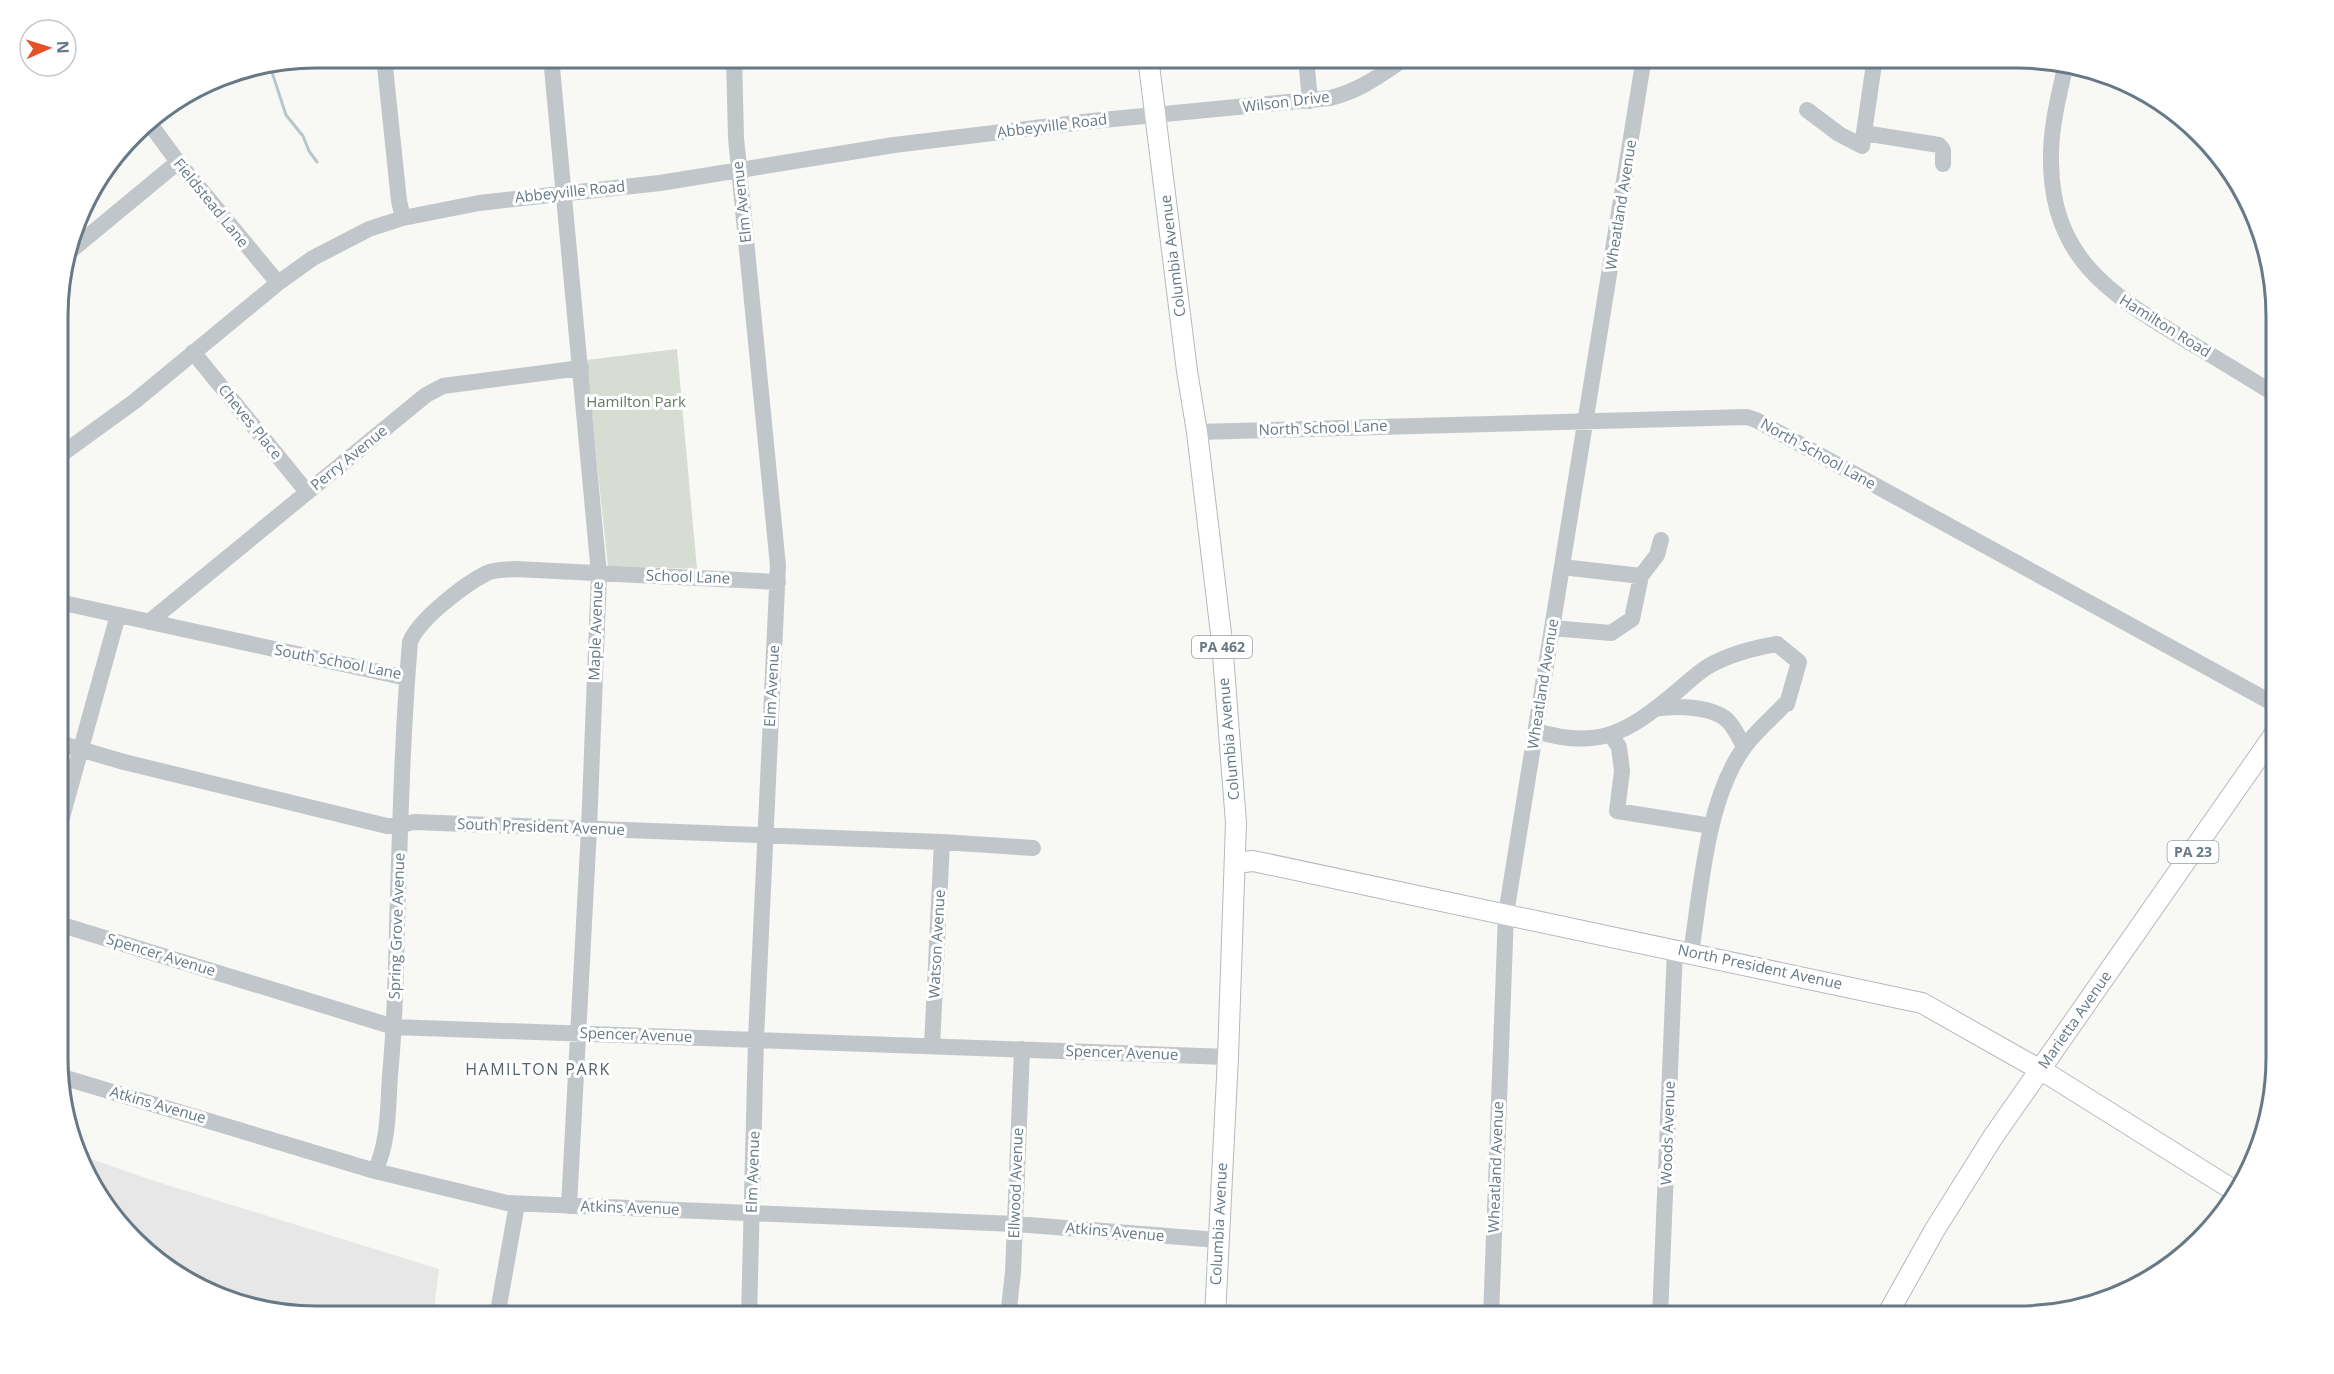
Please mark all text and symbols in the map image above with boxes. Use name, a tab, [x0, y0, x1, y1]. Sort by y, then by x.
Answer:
north arrow	[18, 18, 78, 78]
text: N	[52, 40, 74, 54]
street label: Wilson Drive	[1241, 86, 1330, 116]
street label: Abbeyville Road	[996, 108, 1108, 142]
street label: Wheatland Avenue	[1600, 138, 1640, 271]
street label: Fieldstead Lane	[170, 154, 254, 251]
street label: Elm Avenue	[727, 160, 755, 244]
street label: Abbeyville Road	[514, 175, 626, 207]
street label: Columbia Avenue	[1155, 194, 1189, 318]
street label: Hamilton Road	[2116, 289, 2215, 361]
street label: Cheves Place	[214, 380, 287, 463]
park label: Hamilton Park	[586, 391, 686, 411]
street label: North School Lane	[1757, 413, 1880, 493]
street label: North School Lane	[1258, 415, 1388, 439]
street label: Perry Avenue	[306, 420, 391, 494]
street label: School Lane	[646, 565, 730, 587]
street label: Maple Avenue	[583, 581, 607, 681]
street label: Wheatland Avenue	[1522, 617, 1562, 750]
road number: PA 462	[1192, 636, 1252, 658]
street label: South School Lane	[273, 639, 403, 683]
street label: Elm Avenue	[759, 644, 783, 727]
street label: Columbia Avenue	[1213, 677, 1243, 801]
street label: South President Avenue	[457, 813, 625, 839]
road number: PA 23	[2168, 841, 2218, 863]
street label: Spring Grove Avenue	[383, 852, 409, 1000]
street label: Watson Avenue	[923, 889, 949, 999]
street label: Spencer Avenue	[104, 928, 218, 980]
street label: North President Avenue	[1676, 939, 1844, 993]
street label: Marietta Avenue	[2033, 966, 2115, 1072]
street label: Spencer Avenue	[579, 1022, 693, 1046]
street label: Spencer Avenue	[1065, 1040, 1179, 1064]
district label: HAMILTON PARK	[465, 1058, 611, 1080]
street label: Woods Avenue	[1655, 1080, 1679, 1185]
street label: Atkins Avenue	[108, 1081, 209, 1127]
street label: Wheatland Avenue	[1483, 1101, 1507, 1233]
street label: Ellwood Avenue	[1003, 1127, 1027, 1239]
street label: Elm Avenue	[741, 1131, 763, 1213]
street label: Columbia Avenue	[1205, 1162, 1231, 1286]
street label: Atkins Avenue	[580, 1195, 680, 1219]
street label: Atkins Avenue	[1065, 1217, 1165, 1245]

